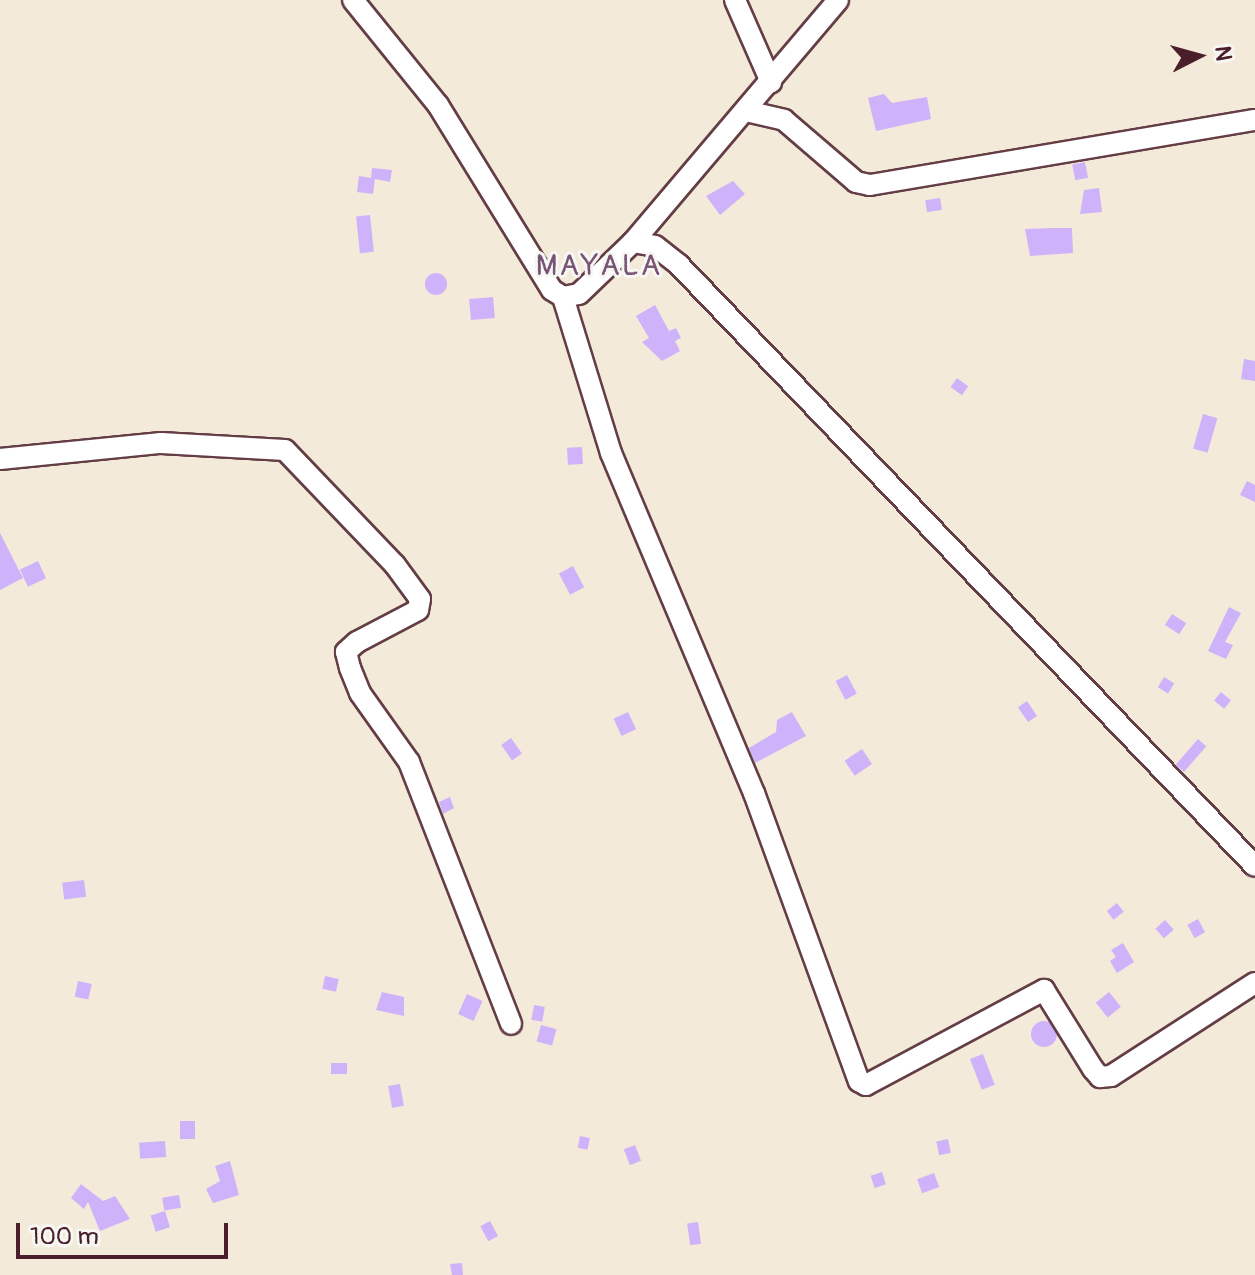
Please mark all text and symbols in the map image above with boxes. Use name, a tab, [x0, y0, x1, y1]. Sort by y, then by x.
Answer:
north arrow	[1159, 16, 1239, 96]
text: N	[1208, 45, 1238, 62]
district label: MAYALA	[536, 248, 662, 284]
scale bar	[20, 1207, 232, 1257]
text: 100 m	[30, 1222, 99, 1251]

